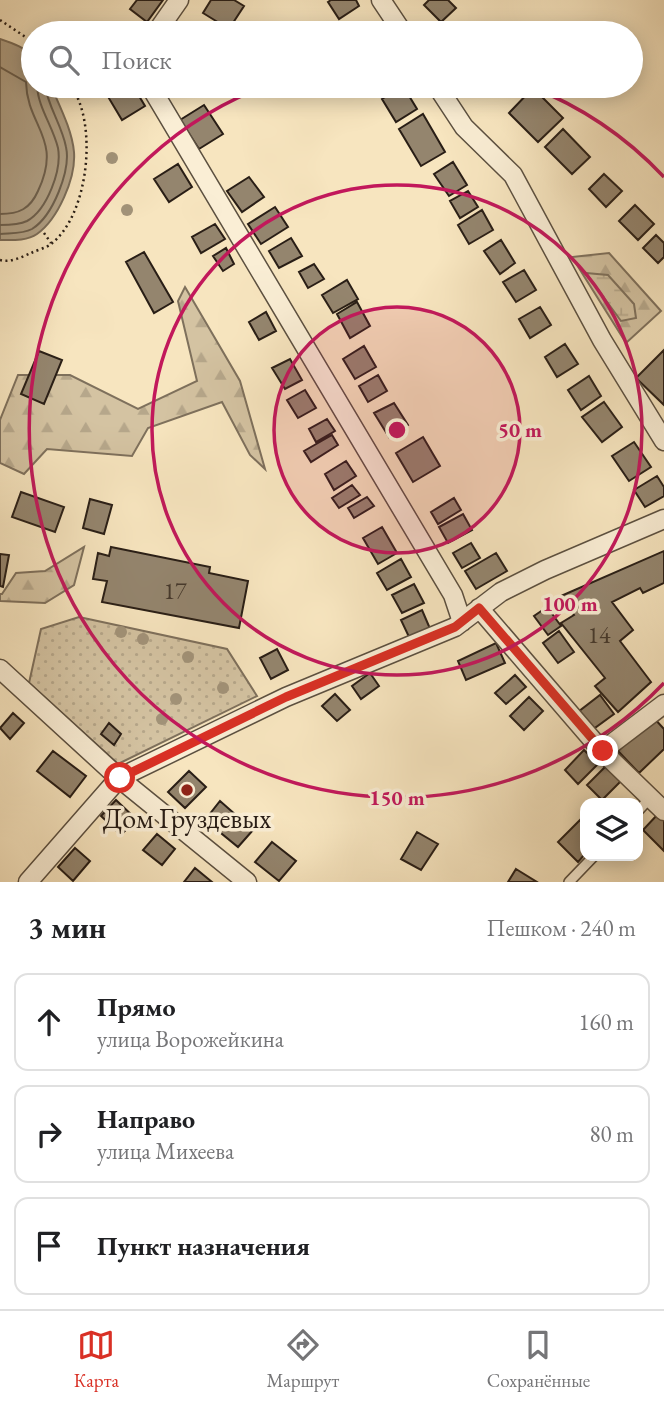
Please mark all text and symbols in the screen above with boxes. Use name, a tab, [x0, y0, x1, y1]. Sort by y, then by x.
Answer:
search box	[21, 21, 643, 98]
icon: search	[45, 41, 83, 79]
text: Поиск	[101, 43, 172, 77]
text: 50 m	[498, 416, 542, 443]
centre of rings	[385, 418, 409, 442]
house number: 17	[163, 575, 187, 606]
text: 100 m	[542, 590, 598, 617]
house number: 14	[587, 619, 611, 650]
route end	[587, 735, 618, 766]
route start	[104, 762, 135, 793]
marker: Дом Груздевых	[179, 782, 195, 798]
text: 150 m	[369, 784, 425, 811]
map controls	[580, 798, 643, 861]
button: layers	[580, 798, 643, 861]
place label: Дом Груздевых	[103, 800, 271, 836]
text: 3 мин	[28, 908, 106, 947]
text: Пешком · 240 m	[487, 913, 636, 943]
text: Прямо	[97, 990, 176, 1024]
icon: ahead	[30, 1003, 68, 1041]
text: 160 m	[578, 1007, 634, 1037]
text: улица Ворожейкина	[97, 1024, 284, 1054]
text: Направо	[97, 1102, 195, 1136]
icon: right	[30, 1115, 68, 1153]
text: 80 m	[589, 1119, 634, 1149]
text: улица Михеева	[97, 1136, 234, 1166]
icon: arrive	[30, 1227, 68, 1265]
text: Пункт назначения	[97, 1229, 310, 1263]
tab: Карта	[74, 1326, 119, 1393]
tab: Маршрут	[266, 1326, 339, 1393]
tab: Сохранённые	[487, 1326, 590, 1393]

